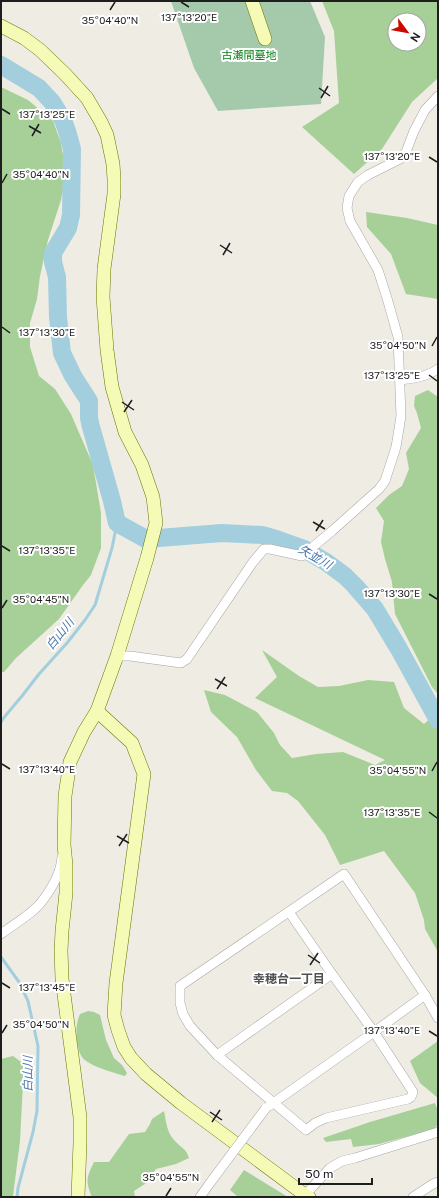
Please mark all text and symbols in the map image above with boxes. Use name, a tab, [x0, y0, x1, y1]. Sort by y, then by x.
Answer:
text: 137°13'20"E	[161, 11, 217, 23]
north arrow	[387, 12, 427, 52]
text: 35°04'40"N	[82, 14, 138, 26]
text: N	[408, 30, 423, 44]
park label: 古瀬間墓地	[222, 49, 277, 61]
text: 137°13'25"E	[19, 108, 75, 120]
text: 137°13'20"E	[364, 150, 420, 162]
text: 35°04'40"N	[13, 168, 69, 180]
text: 137°13'30"E	[19, 326, 75, 338]
text: 35°04'50"N	[370, 339, 426, 351]
text: 137°13'25"E	[364, 369, 420, 381]
water label: 矢並川	[296, 542, 336, 573]
text: 137°13'35"E	[19, 544, 75, 556]
text: 137°13'30"E	[364, 587, 420, 599]
text: 35°04'45"N	[13, 593, 69, 605]
water label: 白山川	[43, 614, 78, 652]
text: 137°13'40"E	[19, 763, 75, 775]
text: 35°04'55"N	[370, 764, 426, 776]
text: 137°13'35"E	[364, 806, 420, 818]
district label: 幸穂台一丁目	[253, 972, 325, 986]
text: 137°13'45"E	[19, 981, 75, 993]
text: 35°04'50"N	[13, 1018, 69, 1030]
text: 137°13'40"E	[364, 1024, 420, 1036]
water label: 白山川	[21, 1054, 35, 1092]
scale bar	[299, 1160, 372, 1186]
text: 50 m	[305, 1167, 333, 1181]
text: 35°04'55"N	[143, 1171, 199, 1183]

